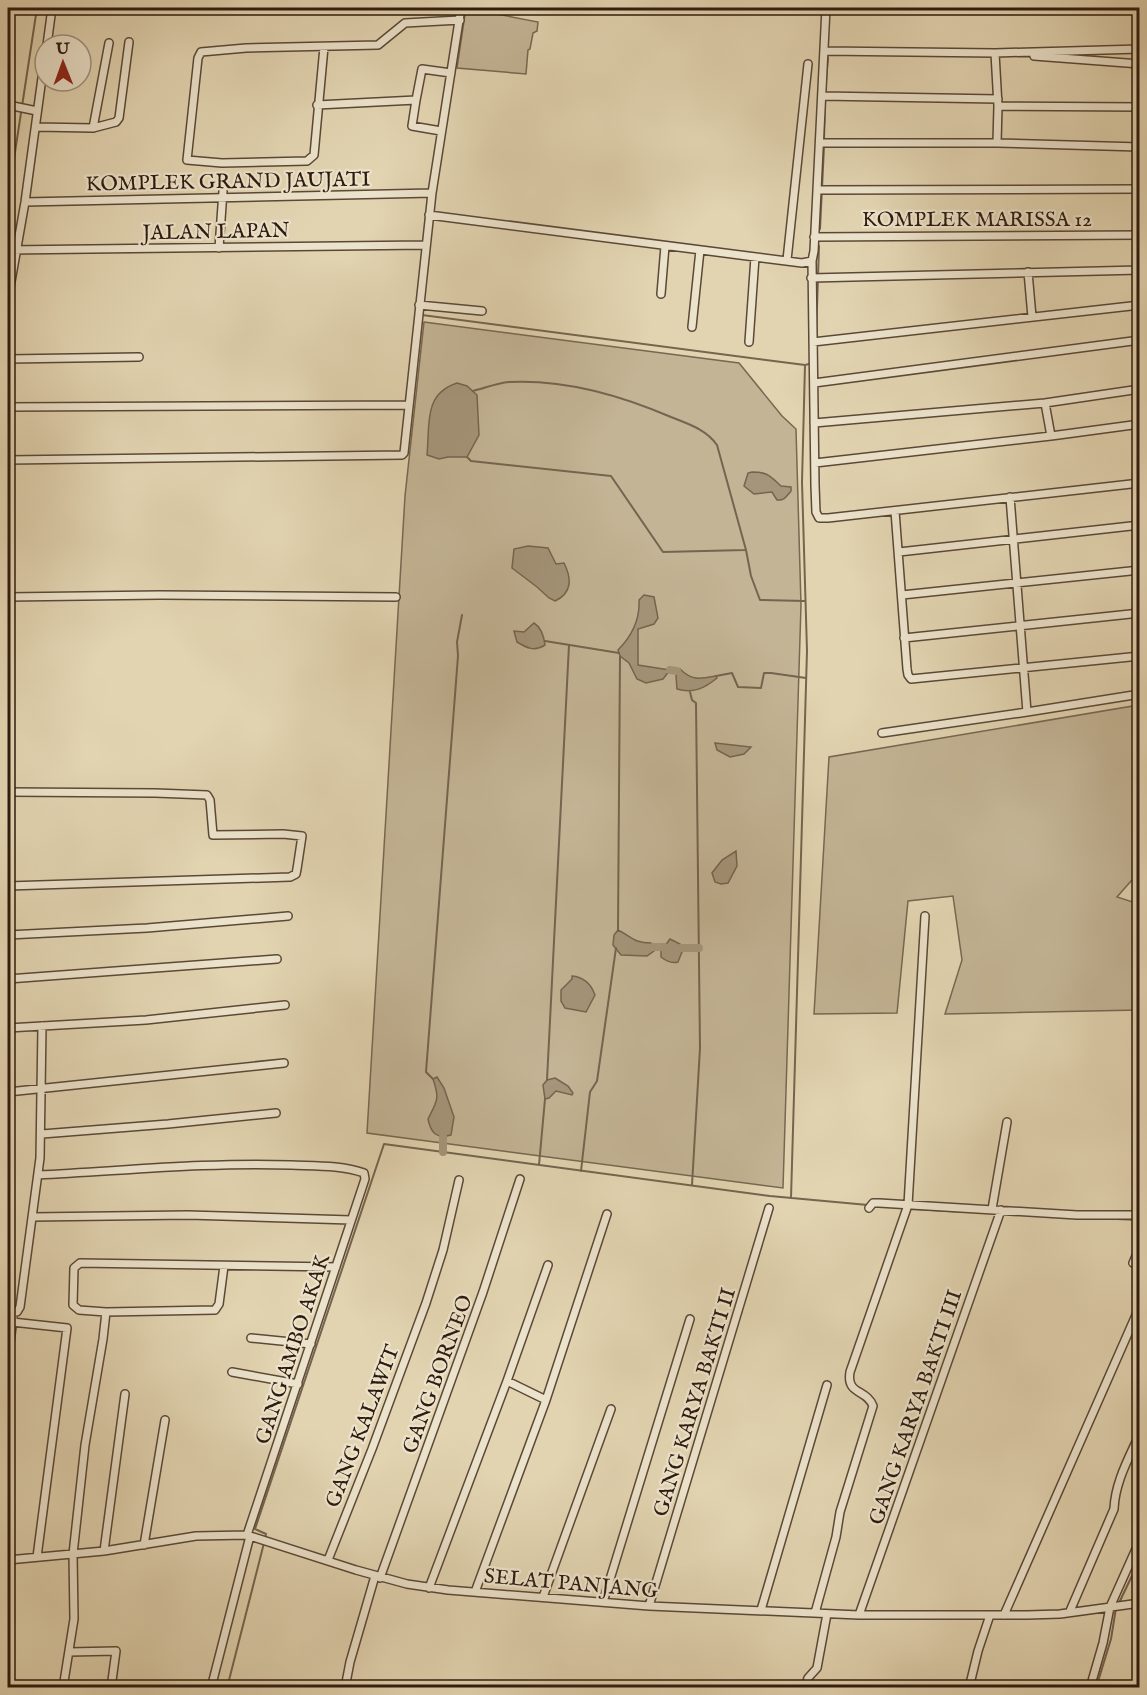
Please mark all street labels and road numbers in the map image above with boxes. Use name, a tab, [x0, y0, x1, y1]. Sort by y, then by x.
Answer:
street label: KOMPLEK GRAND JAUJATI	[85, 167, 371, 198]
street label: KOMPLEK MARISSA 12	[862, 207, 1092, 234]
street label: JALAN LAPAN	[140, 218, 290, 247]
street label: GANG AMBO AKAK	[250, 1250, 337, 1448]
street label: GANG KARYA BAKTI II	[648, 1285, 743, 1520]
street label: GANG KARYA BAKTI III	[863, 1286, 969, 1529]
street label: GANG BORNEO	[397, 1291, 480, 1458]
street label: GANG KALAWIT	[320, 1341, 407, 1512]
street label: SELAT PANJANG	[483, 1563, 659, 1606]

